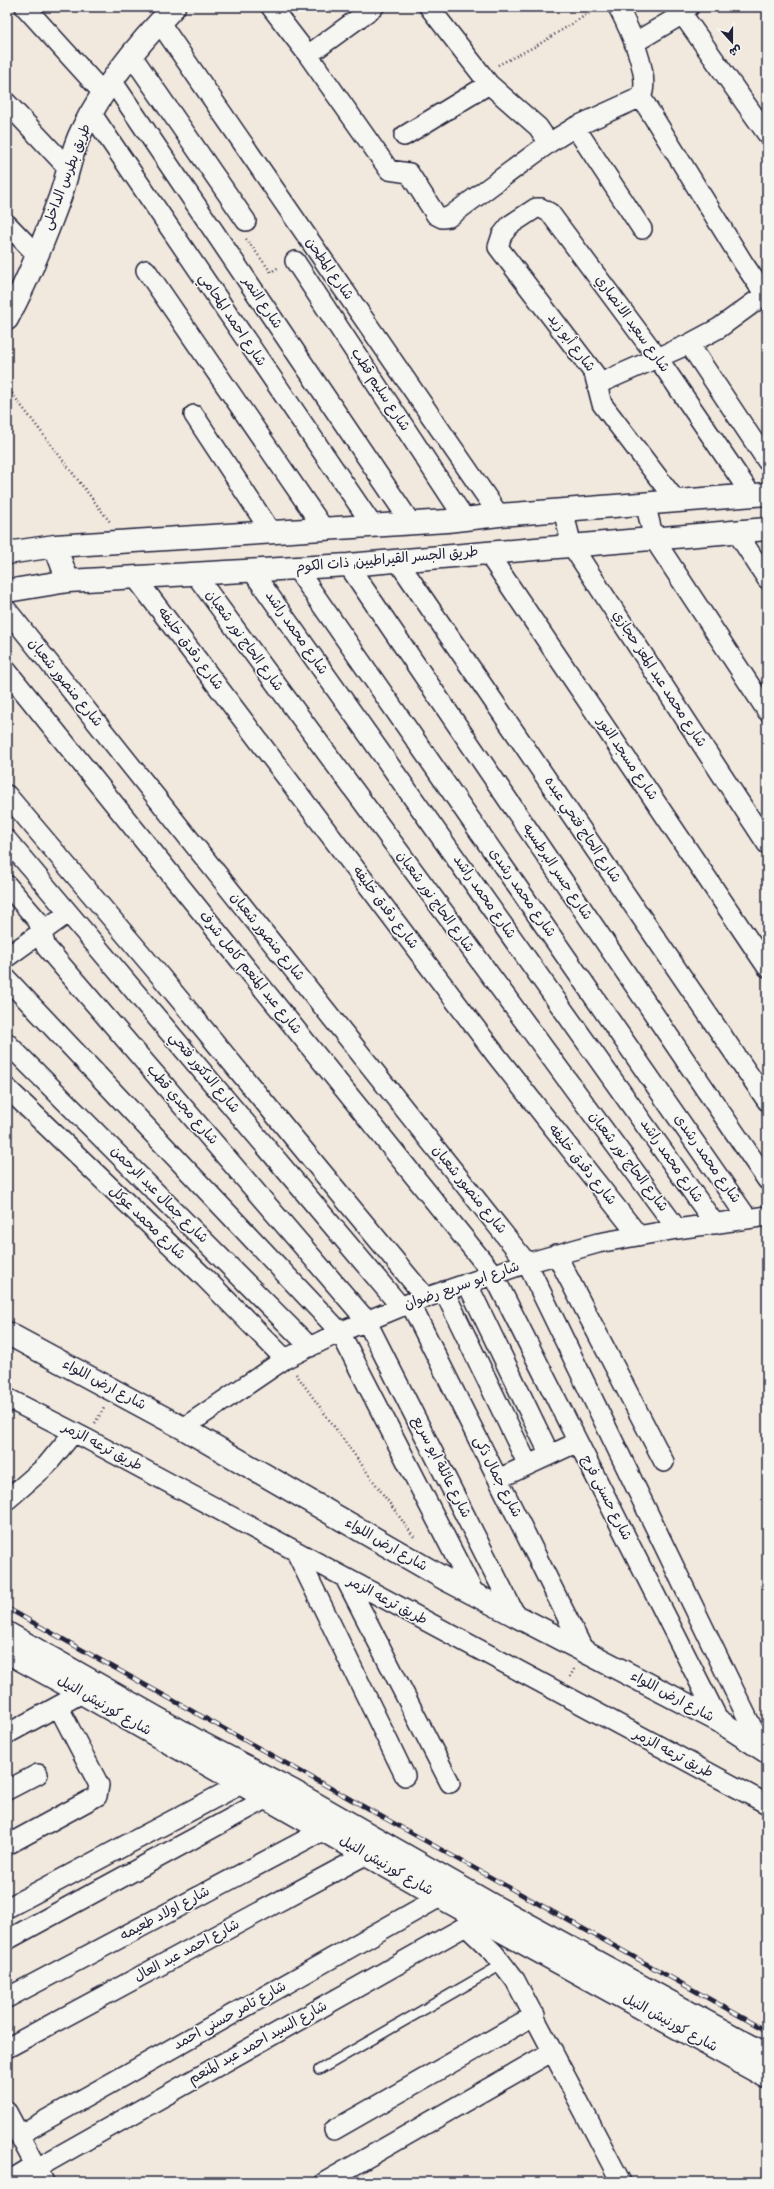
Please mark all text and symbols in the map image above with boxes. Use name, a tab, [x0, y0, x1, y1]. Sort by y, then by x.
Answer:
north arrow	[712, 22, 752, 62]
text: ش	[727, 41, 744, 60]
street label: طريق بطرس الداخلى	[37, 121, 97, 233]
street label: شارع المطحن	[300, 233, 358, 305]
street label: شارع احمد المحامي	[192, 269, 271, 371]
street label: شارع سعيد الانصاري	[589, 271, 675, 377]
street label: شارع النمر	[236, 272, 287, 333]
street label: شارع أبو زيد	[542, 309, 600, 377]
street label: شارع سليم قطب	[345, 344, 415, 436]
street label: طريق الجسر القيراطيين, ذات الكوم	[295, 542, 479, 578]
street label: شارع الحاج نور شعبان	[200, 586, 288, 696]
street label: شارع محمد راشد	[259, 587, 333, 679]
street label: شارع دقدق خليفه	[152, 603, 228, 695]
street label: شارع محمد عبد المعز حجازي	[607, 606, 711, 752]
street label: شارع منصور شعبان	[23, 634, 107, 732]
street label: شارع مسجد النور	[591, 712, 663, 805]
street label: شارع الحاج فتحي عبده	[538, 772, 626, 888]
street label: شارع جسر البرطسيه	[517, 819, 597, 925]
street label: شارع محمد رشدى	[483, 844, 561, 942]
street label: شارع الحاج نور شعبان	[391, 847, 479, 957]
street label: شارع محمد راشد	[447, 851, 521, 943]
street label: شارع دقدق خليفه	[347, 862, 423, 954]
street label: شارع منصور شعبان	[225, 888, 309, 986]
street label: شارع عبد المنعم كامل شرف	[193, 907, 307, 1039]
street label: شارع الدكتور فتحي	[163, 1028, 244, 1119]
street label: شارع مجدي قطب	[141, 1060, 223, 1150]
street label: شارع الحاج نور شعبان	[583, 1107, 673, 1217]
street label: شارع محمد رشدى	[668, 1110, 746, 1208]
street label: شارع محمد راشد	[634, 1115, 708, 1207]
street label: شارع دقدق خليفه	[543, 1120, 621, 1210]
street label: شارع جمال عبد الرحمن	[105, 1141, 213, 1249]
street label: شارع منصور شعبان	[427, 1141, 511, 1239]
street label: شارع محمد عوكل	[104, 1181, 190, 1265]
street label: شارع ابو سريع رضوان	[402, 1256, 522, 1316]
street label: شارع ارض اللواء	[58, 1354, 150, 1416]
street label: شارع عائلة ابو سريع	[406, 1412, 476, 1522]
street label: طريق ترعه الزمر	[57, 1417, 146, 1477]
street label: شارع جمال ذكى	[467, 1433, 527, 1521]
street label: شارع حسنى فرج	[575, 1452, 637, 1544]
street label: شارع ارض اللواء	[341, 1513, 431, 1577]
street label: طريق ترعه الزمر	[342, 1571, 431, 1631]
street label: شارع ارض اللواء	[626, 1666, 718, 1728]
street label: شارع كورنيش النيل	[53, 1670, 155, 1742]
street label: طريق ترعه الزمر	[628, 1724, 717, 1784]
street label: شارع كورنيش النيل	[335, 1830, 437, 1902]
street label: شارع اولاد طعيمه	[116, 1881, 214, 1947]
street label: شارع احمد عبد العال	[130, 1914, 244, 1988]
street label: شارع تامر حسنى احمد	[170, 1976, 290, 2056]
street label: شارع كورنيش النيل	[619, 1988, 721, 2058]
street label: شارع السيد احمد عبد المنعم	[185, 1996, 331, 2090]

